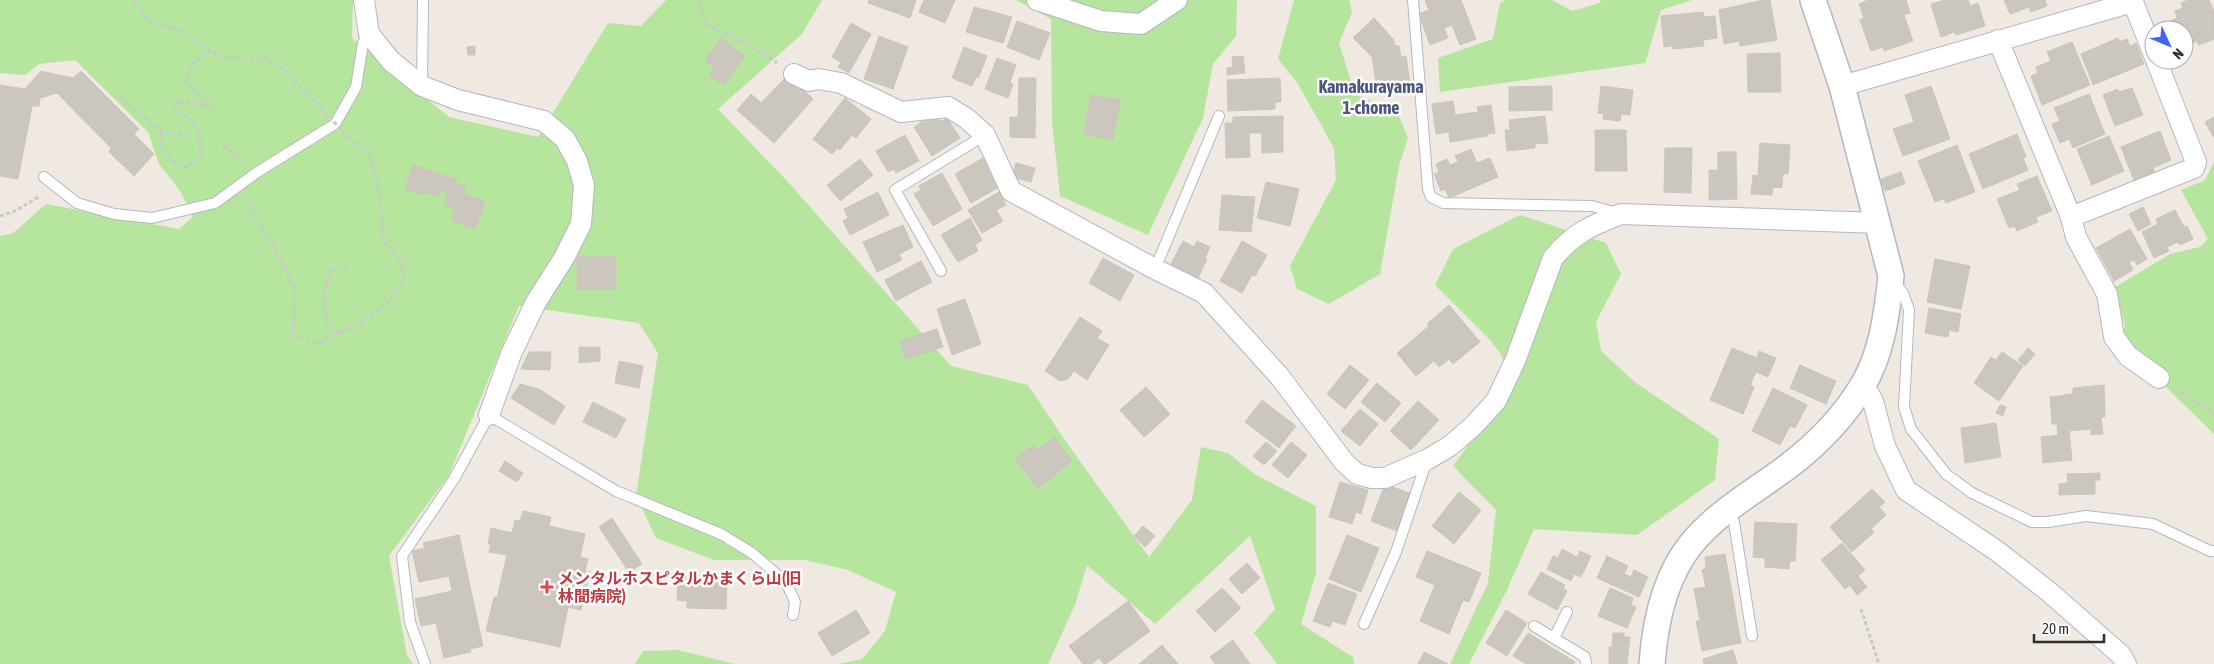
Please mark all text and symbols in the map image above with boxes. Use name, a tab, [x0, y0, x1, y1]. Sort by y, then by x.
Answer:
north arrow	[2144, 20, 2194, 70]
text: N	[2170, 46, 2187, 63]
district label: Kamakurayama 1-chome	[1318, 76, 1424, 118]
place label: メンタルホスピタルかまくら山(旧 林間病院)	[558, 569, 802, 605]
marker: メンタルホスピタルかまくら山(旧 林間病院)	[540, 580, 554, 594]
scale bar	[2034, 612, 2104, 644]
text: 20 m	[2042, 620, 2069, 637]

